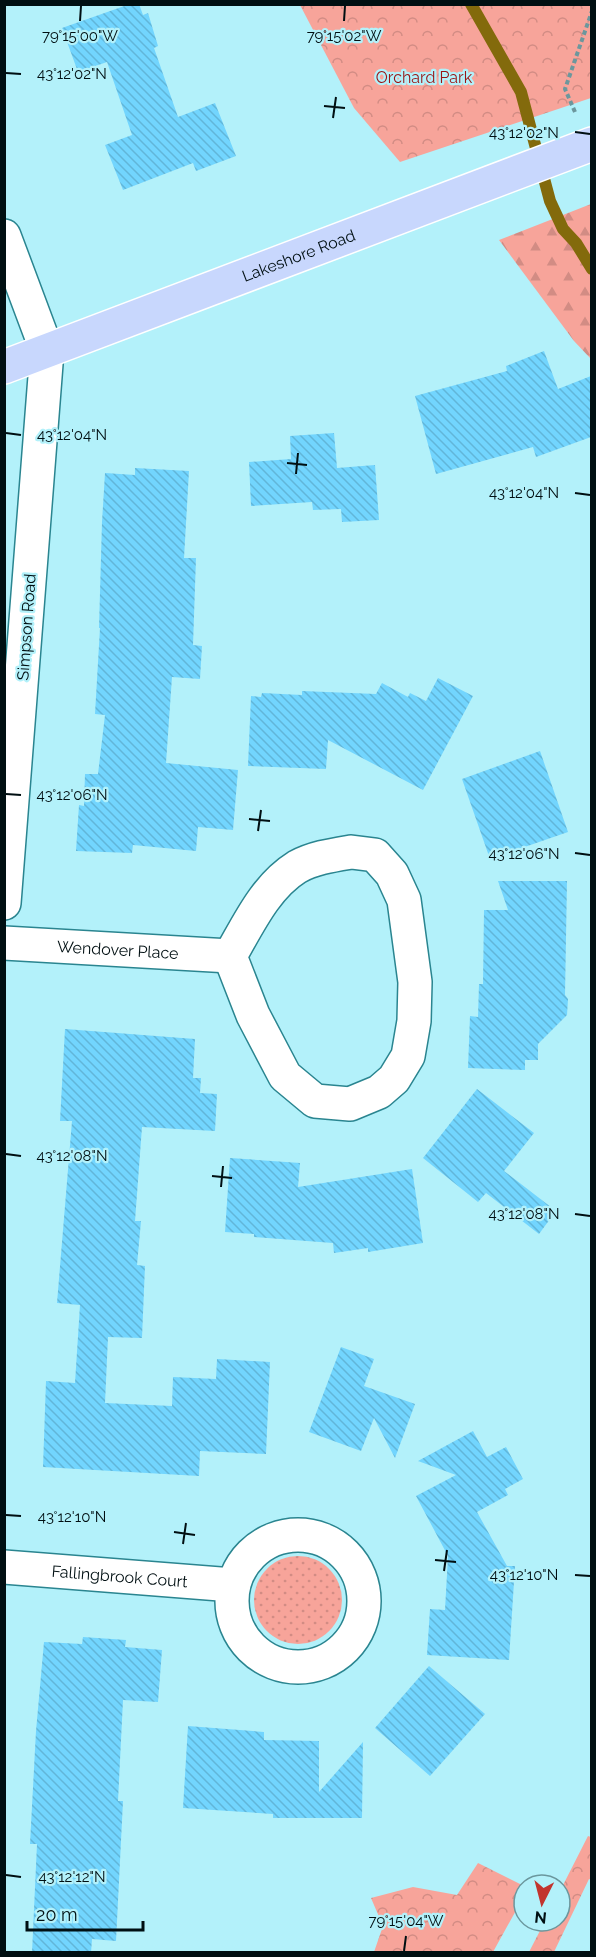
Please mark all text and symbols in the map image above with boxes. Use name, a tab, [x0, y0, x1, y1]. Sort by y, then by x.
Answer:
text: 79°15'00"W	[42, 27, 118, 45]
text: 79°15'02"W	[307, 27, 382, 45]
text: 43°12'02"N	[37, 65, 107, 83]
park label: Orchard Park	[376, 68, 473, 87]
text: 43°12'02"N	[489, 124, 559, 142]
street label: Lakeshore Road	[240, 226, 358, 286]
text: 43°12'04"N	[37, 426, 107, 444]
text: 43°12'04"N	[489, 484, 559, 502]
street label: Simpson Road	[13, 573, 40, 681]
text: 43°12'06"N	[36, 786, 108, 804]
text: 43°12'06"N	[488, 845, 560, 863]
street label: Wendover Place	[56, 937, 179, 963]
text: 43°12'08"N	[37, 1147, 107, 1165]
text: 43°12'08"N	[489, 1205, 559, 1223]
text: 43°12'10"N	[38, 1508, 106, 1526]
street label: Fallingbrook Court	[51, 1562, 189, 1591]
text: 43°12'10"N	[490, 1566, 558, 1584]
text: 43°12'12"N	[38, 1868, 106, 1886]
north arrow	[512, 1873, 572, 1933]
scale bar	[27, 1894, 142, 1932]
text: 20 m	[36, 1904, 78, 1925]
text: N	[533, 1907, 548, 1928]
text: 79°15'04"W	[368, 1912, 444, 1930]

